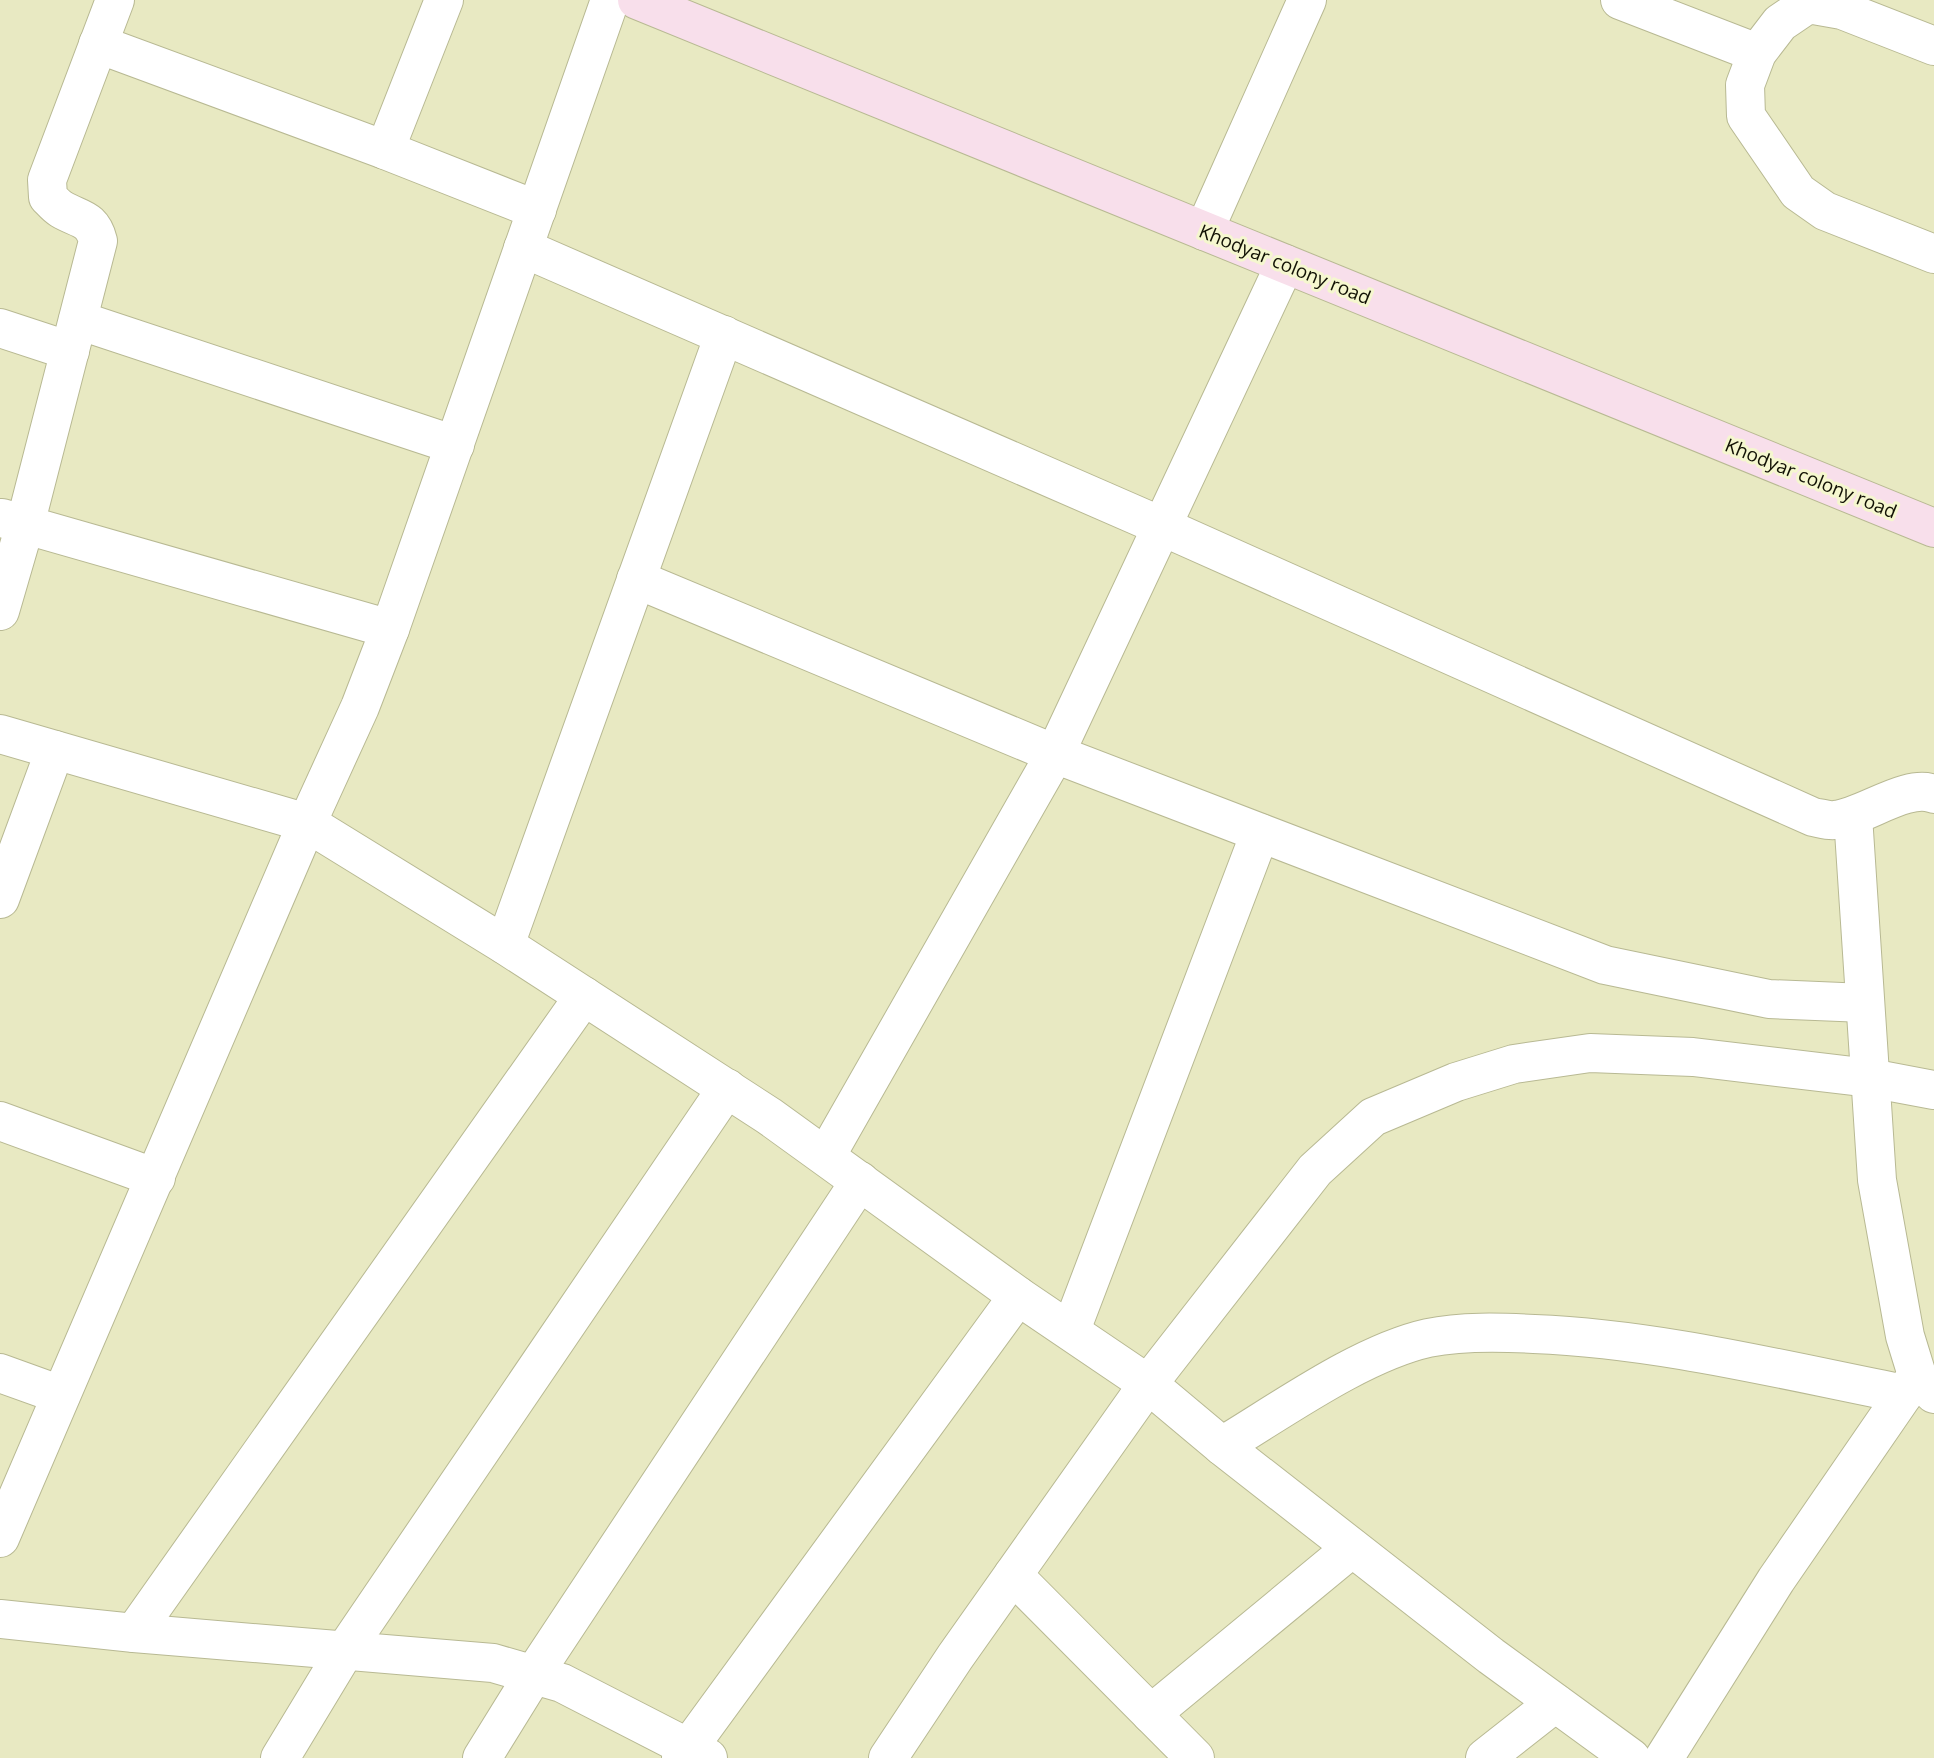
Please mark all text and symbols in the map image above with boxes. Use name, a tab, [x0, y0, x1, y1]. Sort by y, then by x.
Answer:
street label: Khodyar colony road	[1195, 218, 1375, 310]
street label: Khodyar colony road	[1721, 432, 1901, 524]

